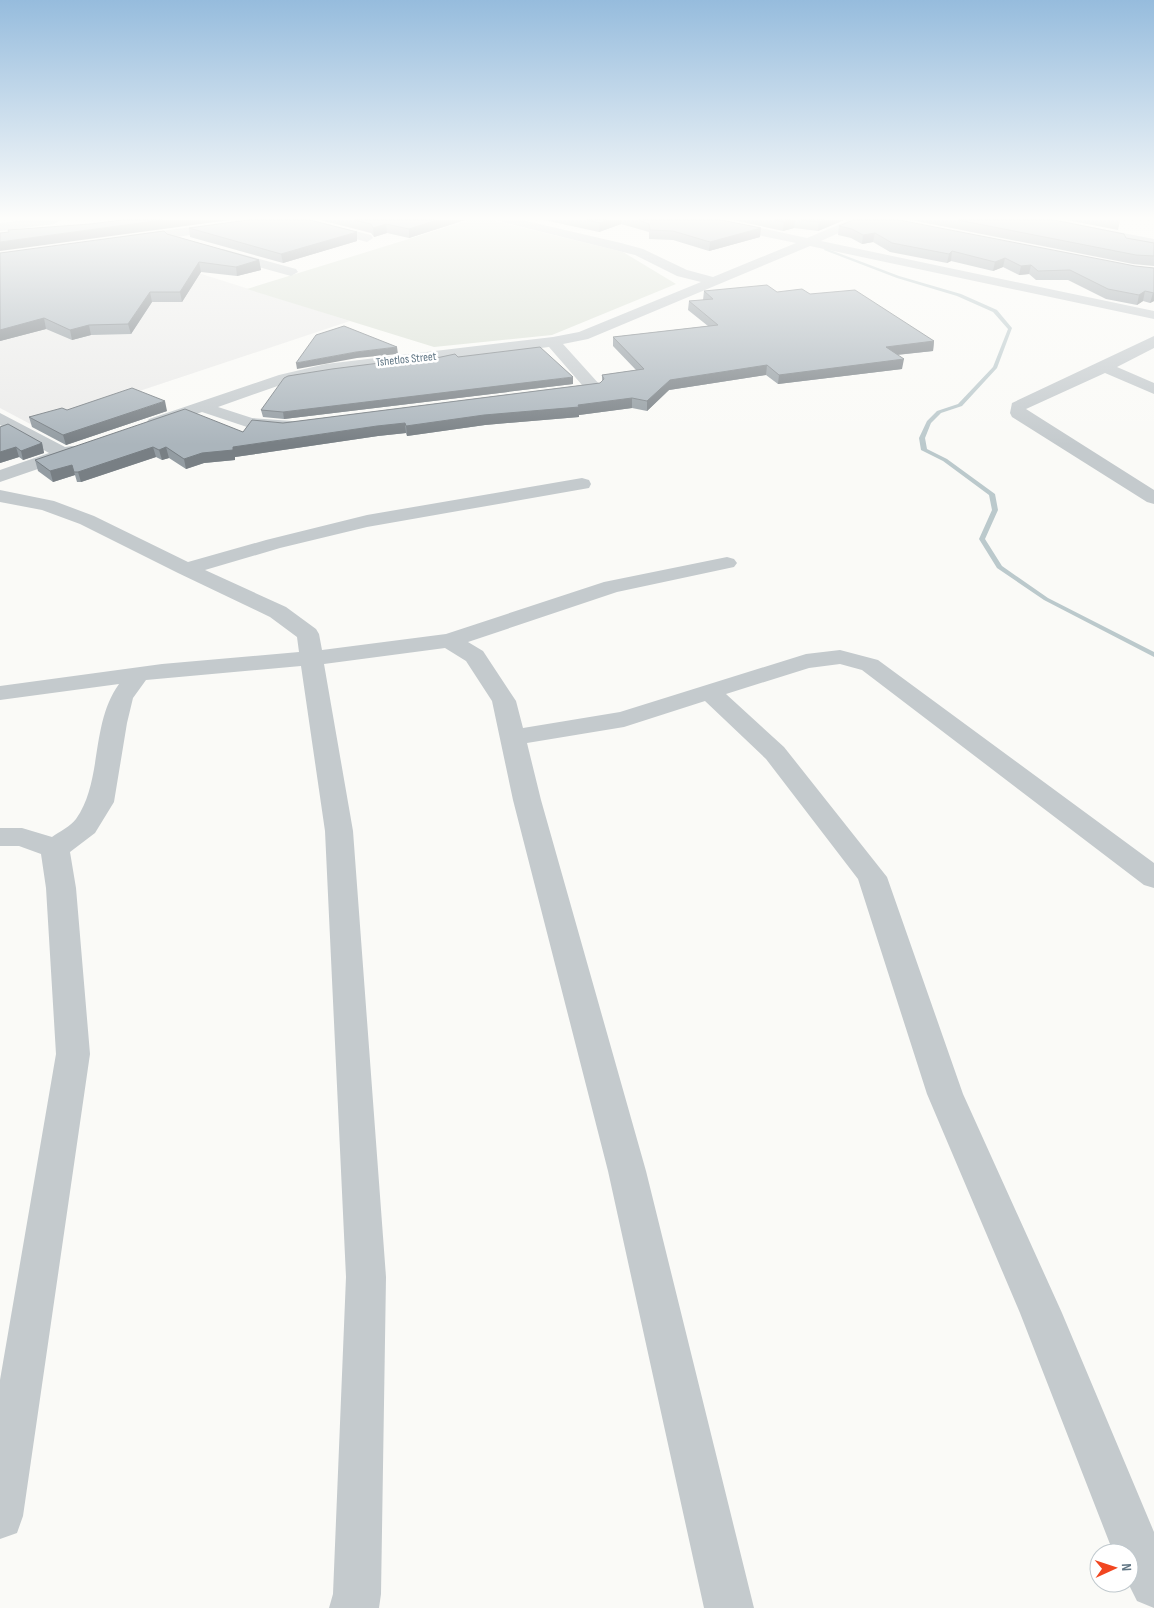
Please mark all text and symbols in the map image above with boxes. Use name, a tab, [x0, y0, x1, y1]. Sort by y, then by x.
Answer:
street label: Tshetlos Street	[375, 349, 437, 370]
north arrow	[1089, 1543, 1139, 1593]
text: N	[1118, 1563, 1135, 1572]

